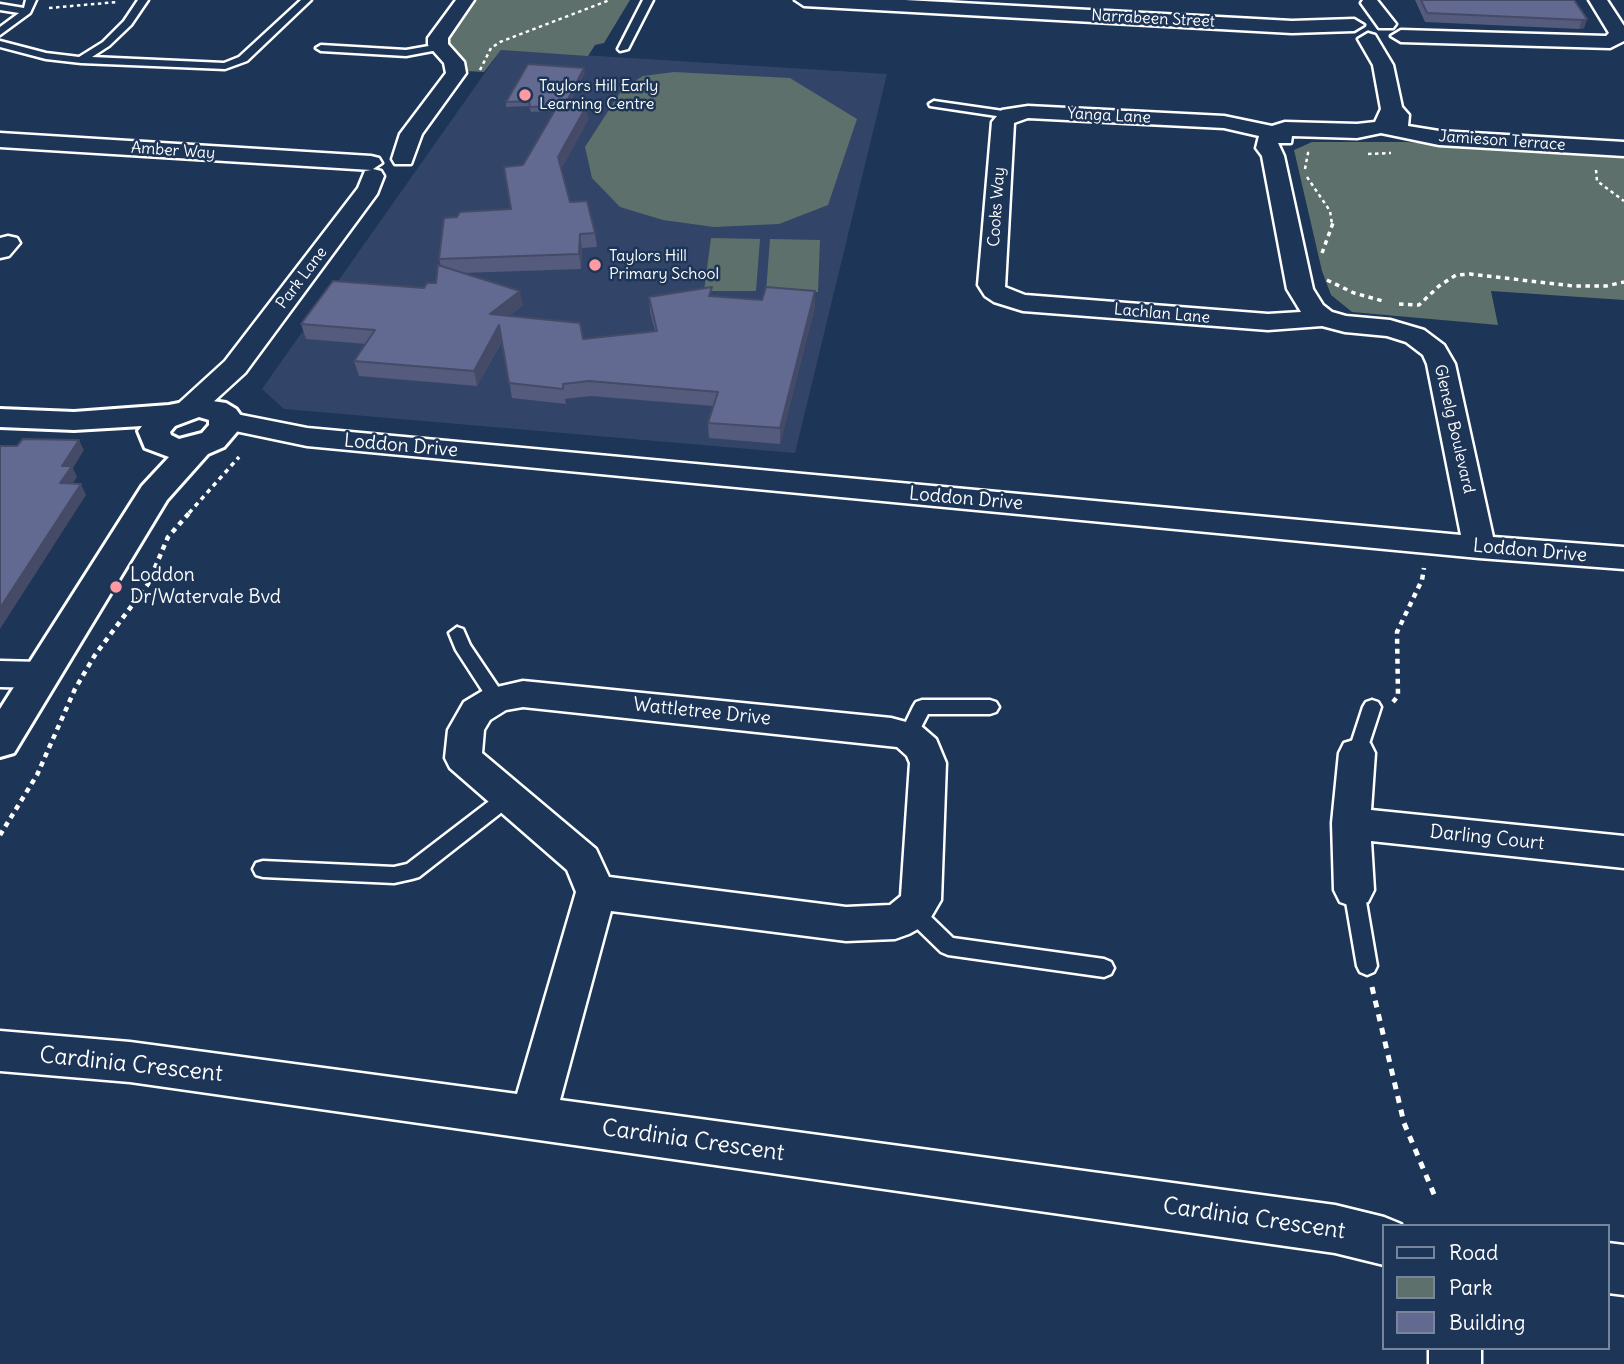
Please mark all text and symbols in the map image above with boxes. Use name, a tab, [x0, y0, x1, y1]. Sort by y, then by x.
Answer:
street label: Narrabeen Street	[1091, 6, 1215, 32]
place label: Taylors Hill Early Learning Centre	[539, 76, 658, 114]
marker: Taylors Hill Early Learning Centre	[517, 87, 533, 103]
street label: Yanga Lane	[1067, 104, 1151, 128]
street label: Jamieson Terrace	[1438, 127, 1566, 155]
street label: Amber Way	[130, 138, 216, 164]
street label: Cooks Way	[985, 167, 1009, 247]
street label: Park Lane	[273, 243, 331, 313]
place label: Taylors Hill Primary School	[609, 246, 719, 284]
marker: Taylors Hill Primary School	[587, 257, 603, 273]
street label: Lachlan Lane	[1113, 300, 1211, 328]
street label: Glenelg Boulevard	[1430, 363, 1478, 495]
street label: Loddon Drive	[343, 430, 459, 462]
street label: Loddon Drive	[908, 483, 1024, 515]
street label: Loddon Drive	[1472, 535, 1588, 567]
place label: Loddon Dr/Watervale Bvd	[130, 565, 281, 609]
marker: Loddon Dr/Watervale Bvd	[108, 579, 124, 595]
street label: Wattletree Drive	[632, 693, 772, 731]
street label: Darling Court	[1429, 821, 1545, 855]
street label: Cardinia Crescent	[38, 1042, 224, 1088]
street label: Cardinia Crescent	[600, 1115, 786, 1167]
street label: Cardinia Crescent	[1161, 1193, 1347, 1245]
legend	[1382, 1224, 1610, 1350]
text: Road	[1449, 1239, 1498, 1266]
text: Park	[1449, 1274, 1492, 1301]
text: Building	[1449, 1309, 1525, 1336]

